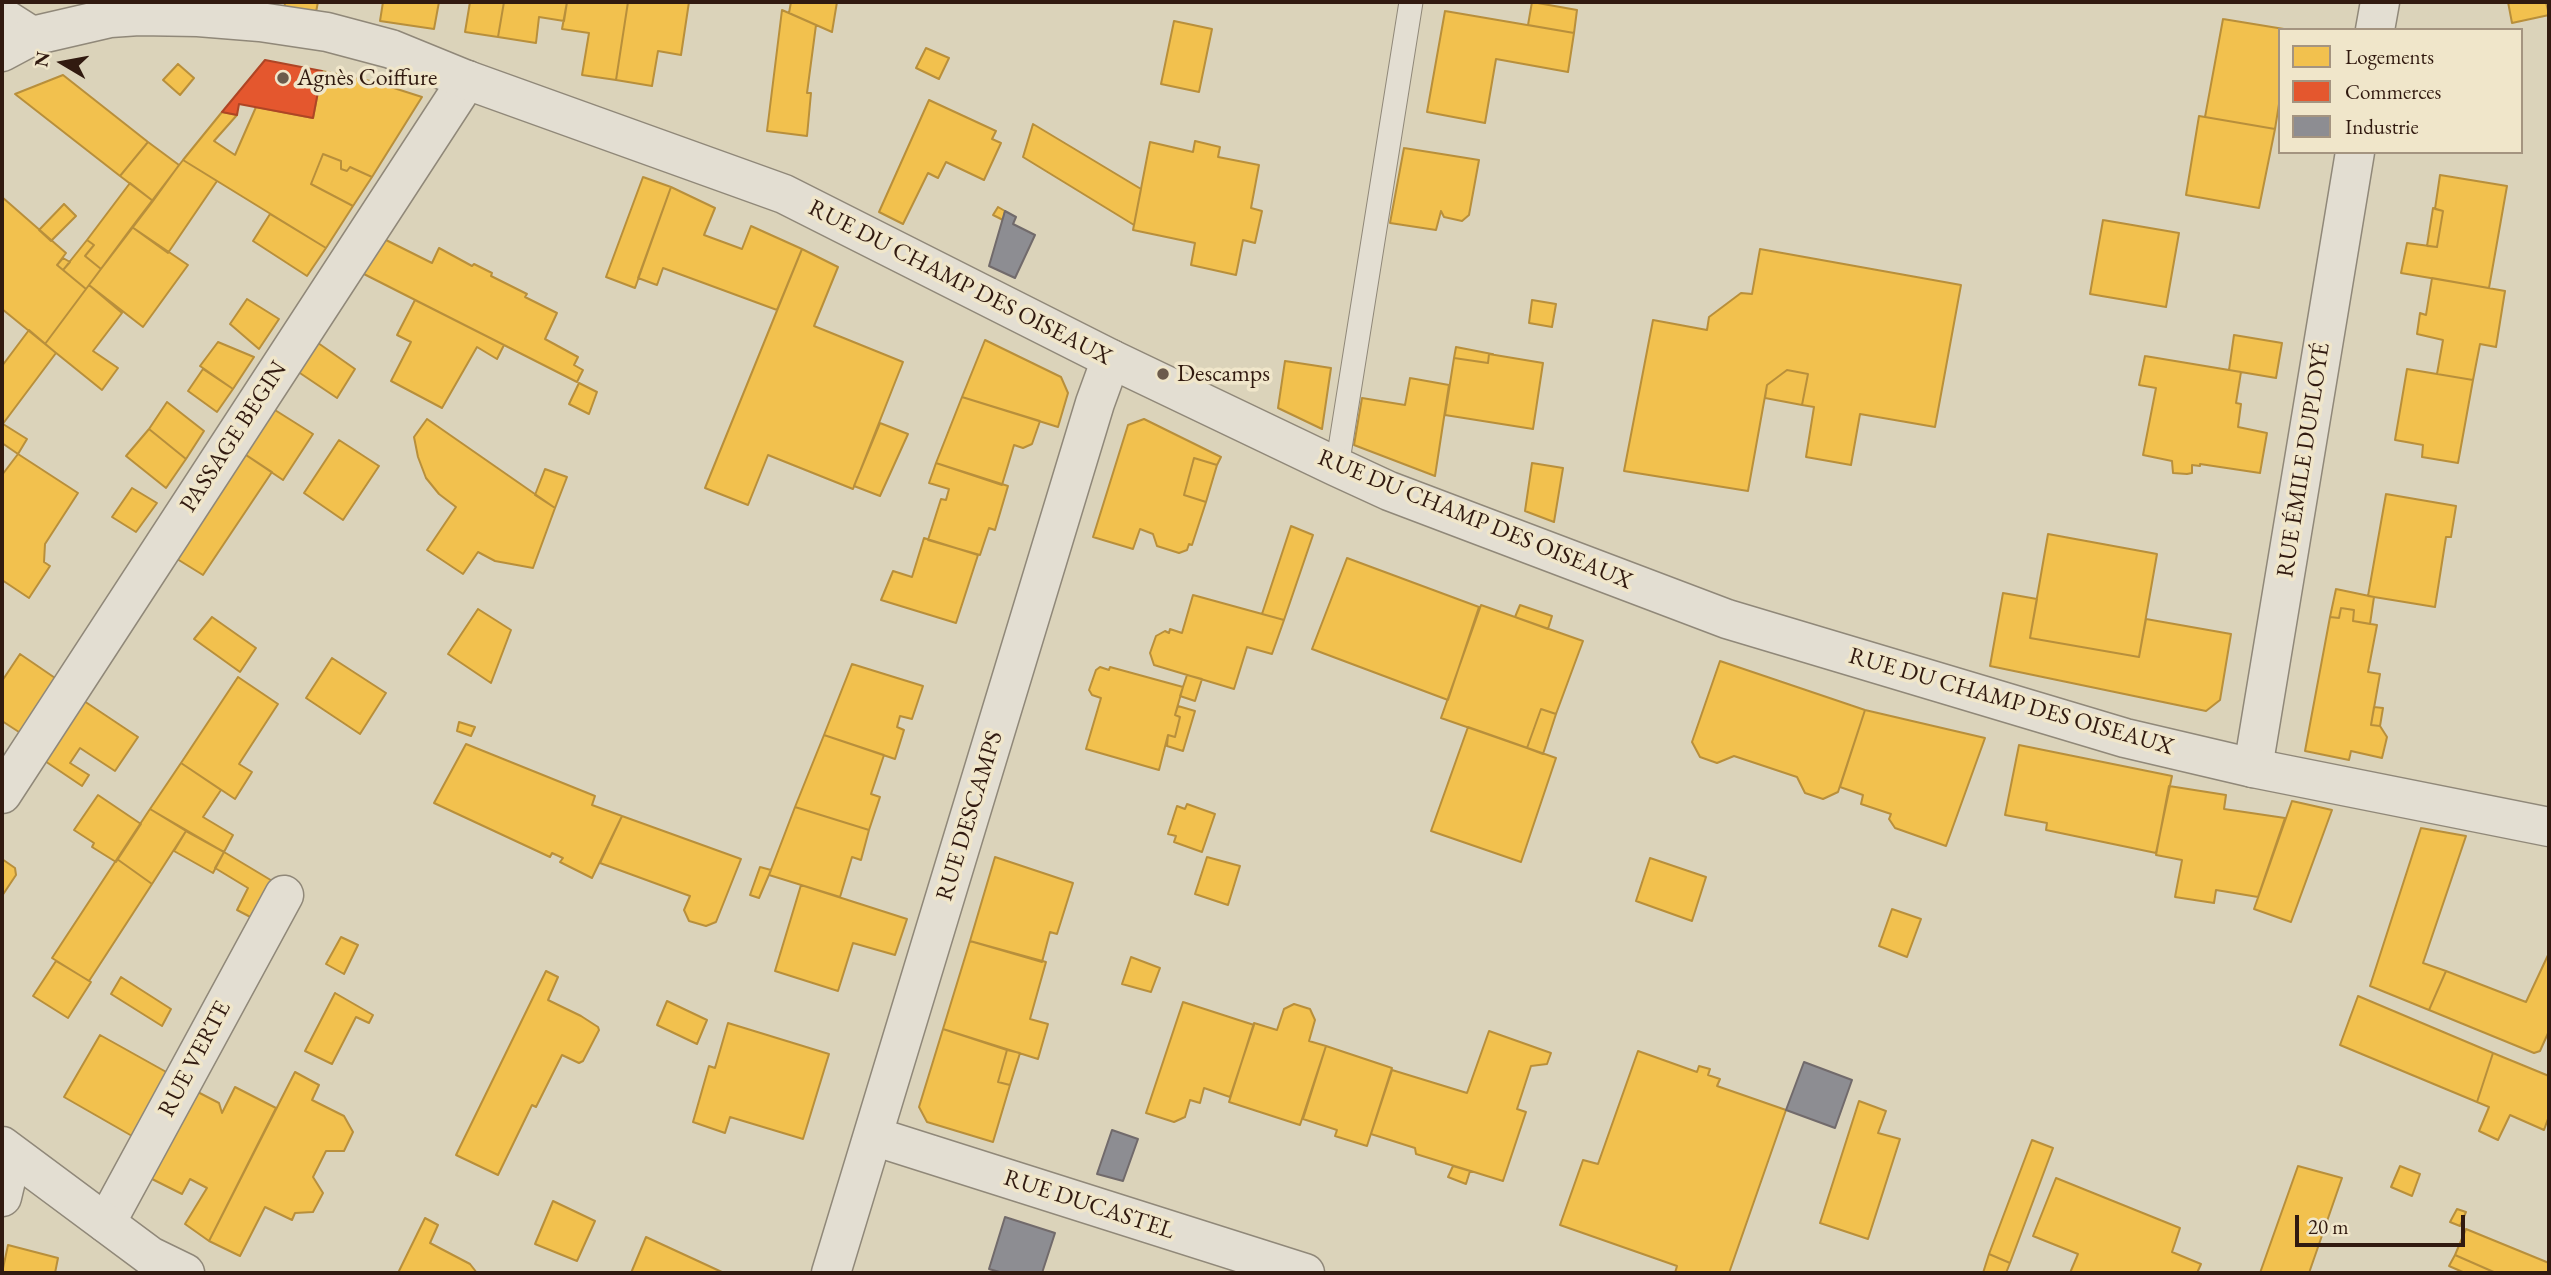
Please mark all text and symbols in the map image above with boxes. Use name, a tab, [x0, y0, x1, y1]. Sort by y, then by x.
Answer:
north arrow	[28, 28, 98, 98]
legend	[2278, 28, 2523, 154]
text: Logements	[2345, 43, 2434, 70]
text: N	[28, 50, 55, 69]
place label: Agnès Coiffure	[297, 64, 437, 92]
marker: Agnès Coiffure	[275, 70, 291, 86]
text: Commerces	[2345, 78, 2441, 105]
text: Industrie	[2345, 113, 2419, 140]
street label: RUE DU CHAMP DES OISEAUX	[804, 194, 1116, 372]
street label: RUE ÉMILE DUPLOYÉ	[2271, 341, 2337, 579]
street label: PASSAGE BEGIN	[175, 356, 293, 518]
place label: Descamps	[1177, 360, 1270, 388]
marker: Descamps	[1155, 366, 1171, 382]
street label: RUE DU CHAMP DES OISEAUX	[1314, 444, 1636, 596]
street label: RUE DU CHAMP DES OISEAUX	[1845, 642, 2177, 762]
street label: RUE DESCAMPS	[931, 728, 1009, 904]
street label: RUE VERTE	[152, 996, 238, 1122]
street label: RUE DUCASTEL	[1000, 1164, 1178, 1246]
scale bar	[2299, 1202, 2469, 1246]
text: 20 m	[2308, 1213, 2349, 1240]

